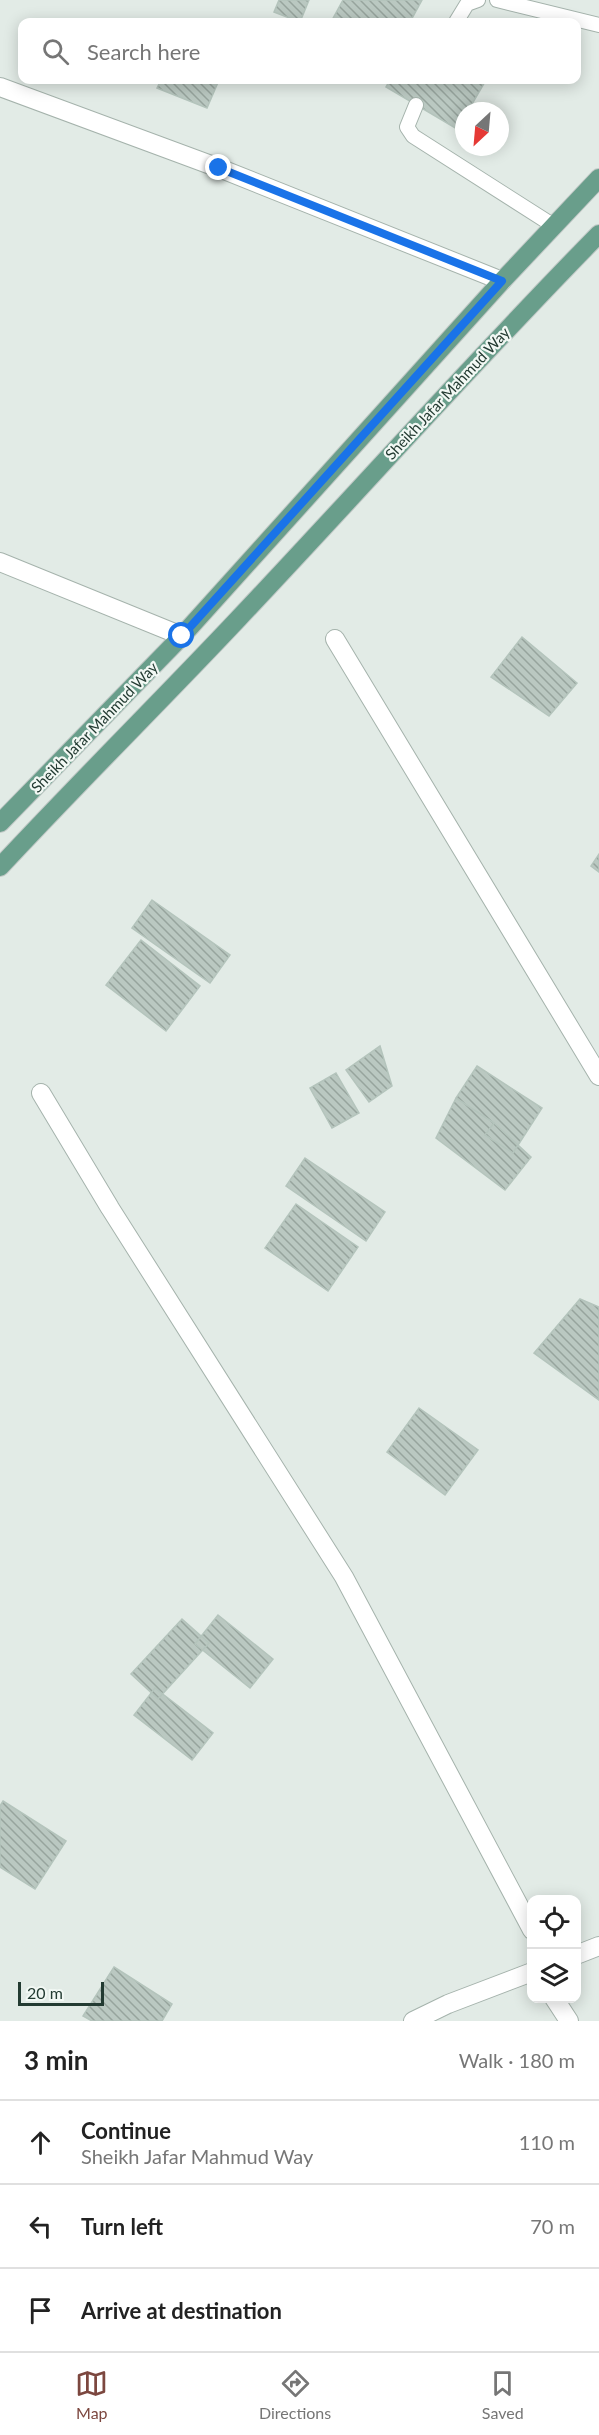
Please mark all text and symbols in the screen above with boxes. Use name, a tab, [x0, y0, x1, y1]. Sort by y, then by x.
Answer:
search box	[18, 18, 581, 84]
icon: search	[39, 35, 72, 68]
text: Search here	[87, 38, 200, 65]
north arrow	[455, 102, 509, 156]
route end	[205, 154, 231, 180]
street label: Sheikh Jafar Mahmud Way	[381, 323, 513, 463]
route start	[168, 622, 194, 648]
street label: Sheikh Jafar Mahmud Way	[27, 658, 161, 796]
map controls	[527, 1895, 581, 2003]
button: locate	[527, 1895, 581, 1949]
button: layers	[527, 1949, 581, 2003]
scale bar	[18, 1979, 104, 2006]
text: 20 m	[27, 1983, 63, 2002]
text: 3 min	[24, 2044, 88, 2076]
text: Walk · 180 m	[459, 2048, 575, 2072]
text: Continue	[81, 2117, 171, 2144]
icon: ahead	[24, 2126, 57, 2159]
text: 110 m	[519, 2130, 575, 2154]
text: Sheikh Jafar Mahmud Way	[81, 2144, 313, 2168]
icon: left	[24, 2210, 57, 2243]
text: Turn left	[81, 2213, 163, 2240]
text: 70 m	[530, 2214, 575, 2238]
icon: arrive	[24, 2294, 57, 2327]
text: Arrive at destination	[81, 2297, 282, 2324]
tab: Map	[75, 2367, 108, 2422]
tab: Directions	[259, 2367, 331, 2422]
tab: Saved	[482, 2367, 524, 2422]

